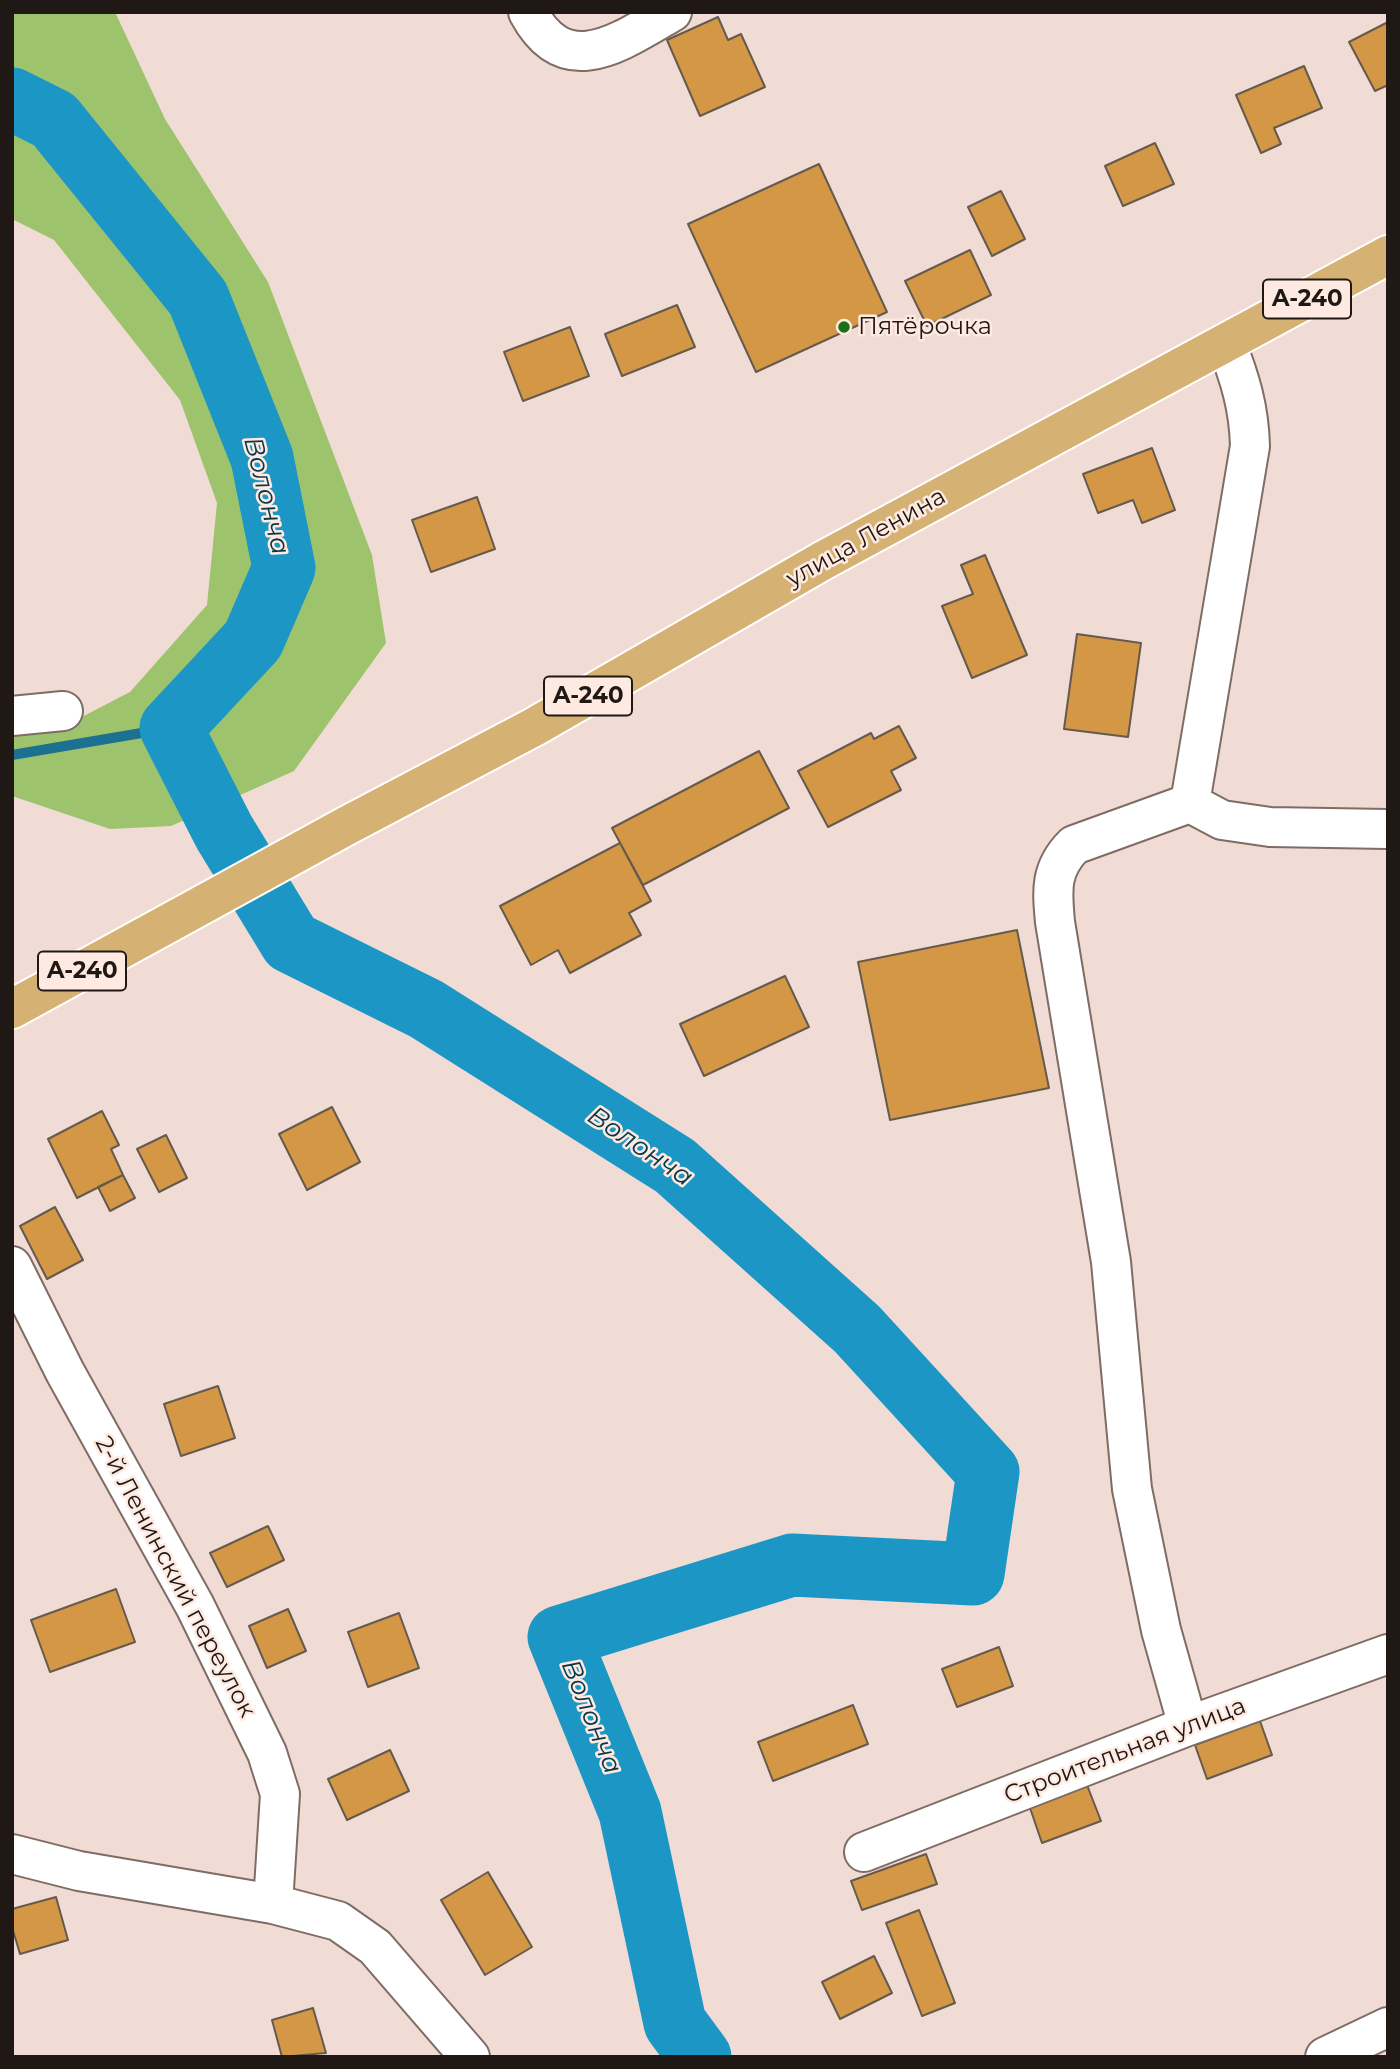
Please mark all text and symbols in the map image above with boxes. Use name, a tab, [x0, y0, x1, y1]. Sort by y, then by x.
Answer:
road number: А-240	[1263, 280, 1351, 318]
place label: Пятёрочка	[858, 313, 992, 341]
marker: Пятёрочка	[836, 319, 852, 335]
water label: Волонча	[236, 434, 296, 558]
street label: улица Ленина	[781, 482, 951, 594]
road number: А-240	[544, 676, 632, 716]
road number: А-240	[38, 952, 126, 990]
water label: Волонча	[581, 1100, 699, 1194]
street label: 2-й Ленинский переулок	[89, 1432, 261, 1722]
water label: Волонча	[554, 1655, 628, 1779]
street label: Строительная улица	[1000, 1692, 1250, 1810]

